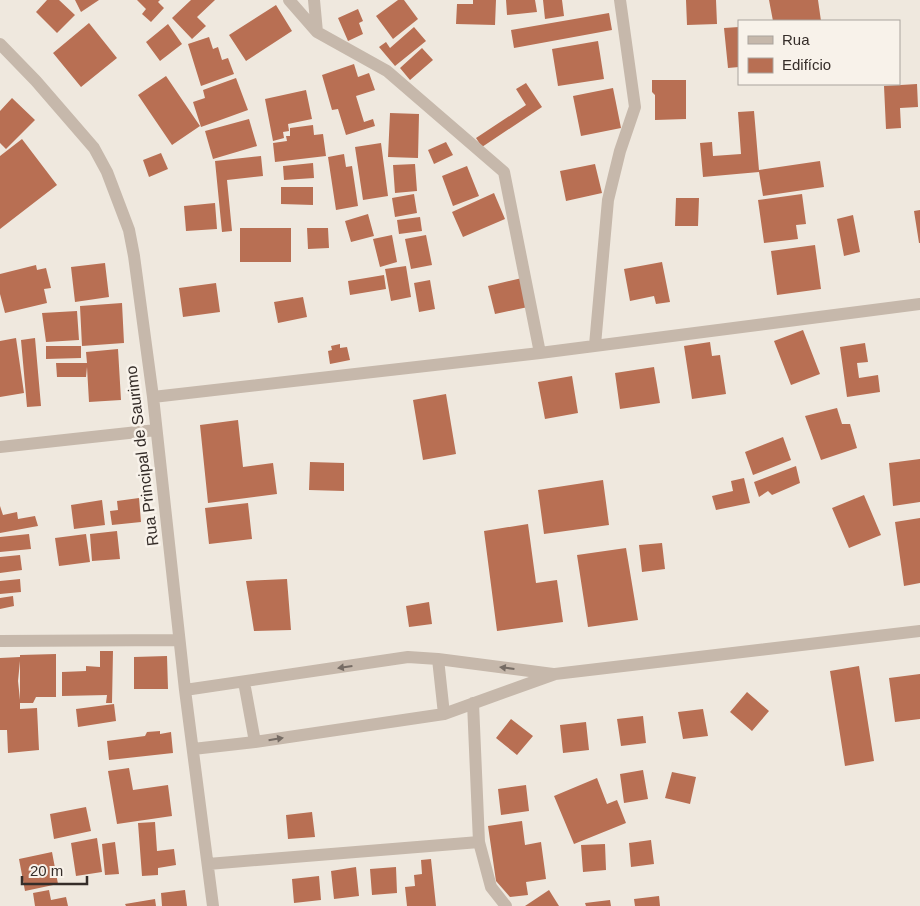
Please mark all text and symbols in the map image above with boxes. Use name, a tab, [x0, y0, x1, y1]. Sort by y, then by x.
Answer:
legend	[738, 20, 900, 85]
text: Rua	[782, 31, 810, 48]
text: Edifício	[782, 56, 831, 73]
street label: Rua Principal de Saurimo	[122, 365, 161, 547]
one-way arrow	[337, 663, 353, 671]
one-way arrow	[498, 664, 514, 672]
one-way arrow	[269, 735, 285, 743]
scale bar	[22, 854, 88, 886]
text: 20 m	[30, 862, 63, 879]

